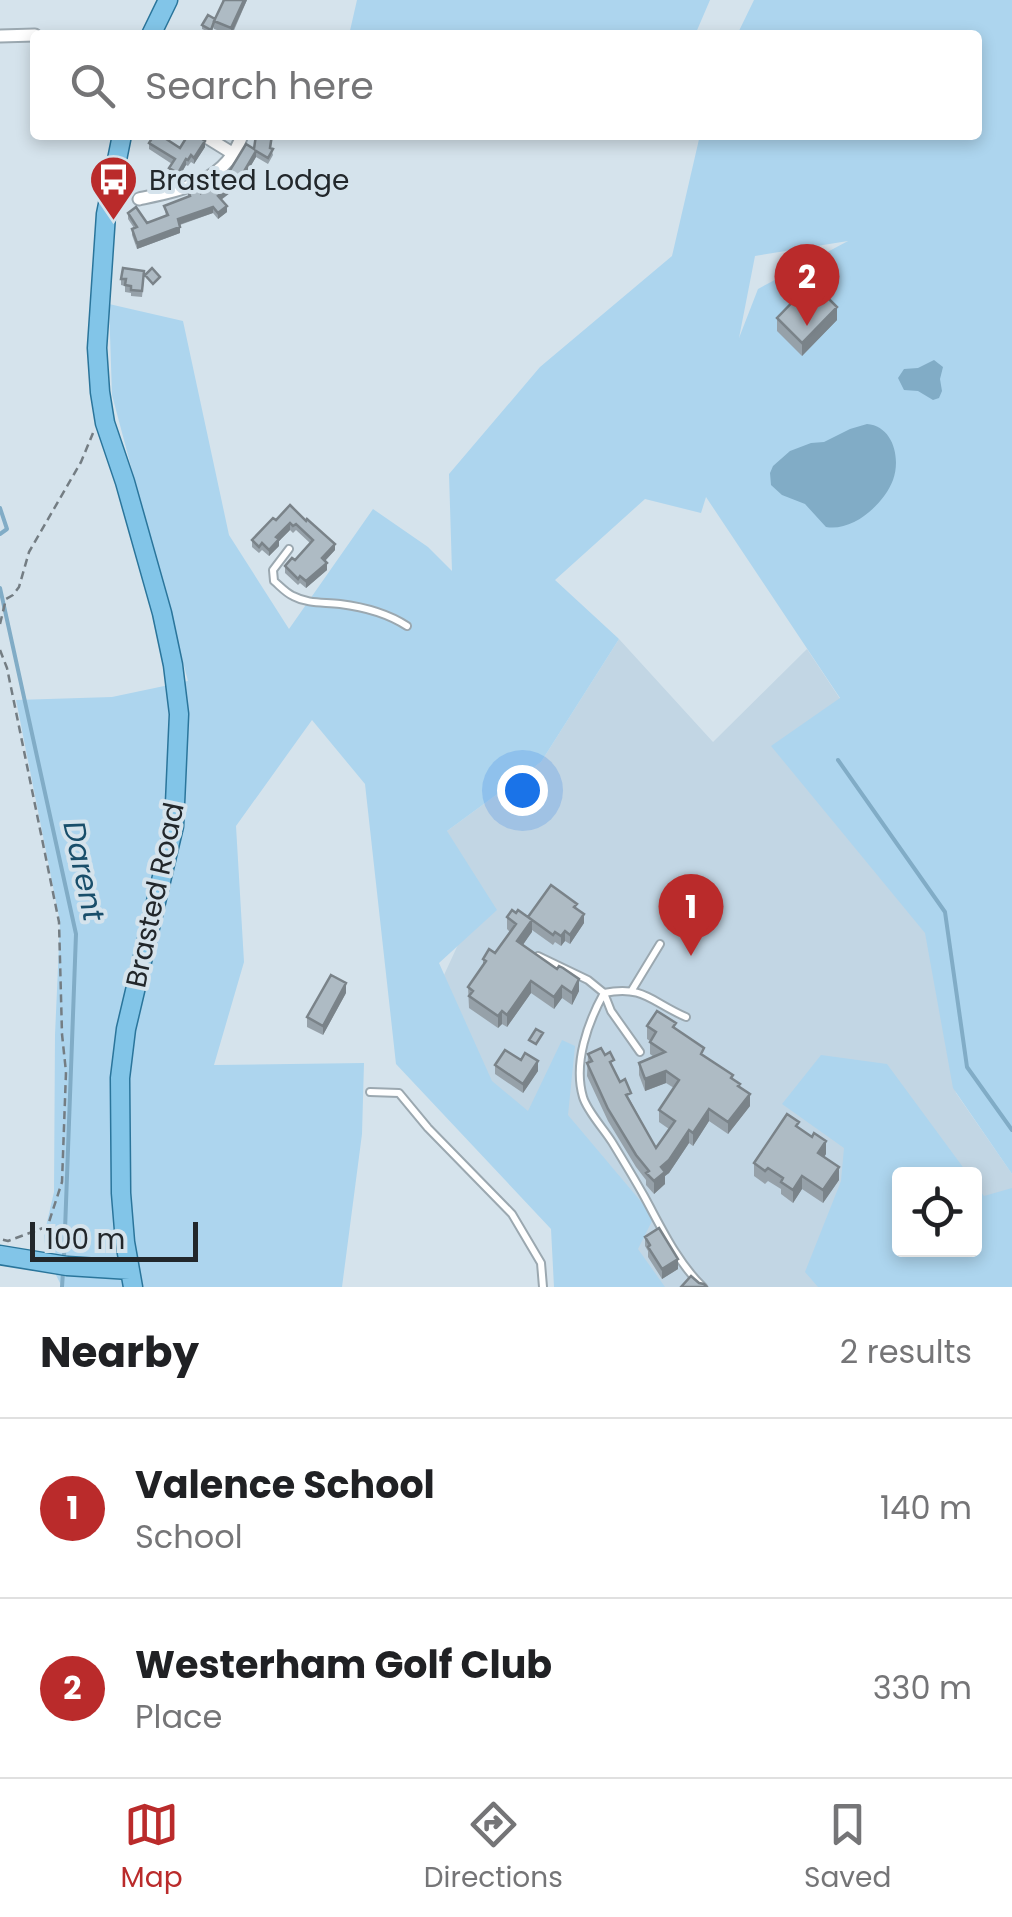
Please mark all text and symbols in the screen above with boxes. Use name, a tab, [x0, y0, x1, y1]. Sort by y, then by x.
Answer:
search box	[30, 30, 982, 140]
icon: search	[65, 58, 120, 113]
text: Search here	[145, 59, 374, 112]
bus stop icon: Brasted Lodge	[88, 154, 140, 222]
place label: Brasted Lodge	[149, 161, 349, 200]
pin: 2	[774, 244, 840, 326]
your location	[497, 765, 548, 816]
street label: Brasted Road	[116, 799, 194, 991]
water label: Darent	[52, 817, 116, 926]
pin: 1	[658, 874, 724, 956]
map controls	[892, 1167, 982, 1257]
button: locate	[892, 1167, 982, 1257]
scale bar	[30, 1217, 198, 1262]
text: 100 m	[45, 1220, 125, 1259]
text: Nearby	[40, 1323, 199, 1382]
text: 2 results	[840, 1329, 972, 1374]
text: Valence School	[135, 1458, 435, 1511]
text: 1	[66, 1485, 79, 1530]
text: 140 m	[880, 1485, 972, 1530]
text: School	[135, 1514, 243, 1559]
text: Westerham Golf Club	[135, 1638, 552, 1691]
text: 2	[63, 1665, 82, 1710]
text: 330 m	[873, 1665, 972, 1710]
text: Place	[135, 1694, 222, 1739]
tab: Map	[121, 1797, 183, 1899]
tab: Directions	[424, 1797, 563, 1899]
tab: Saved	[804, 1797, 891, 1899]

